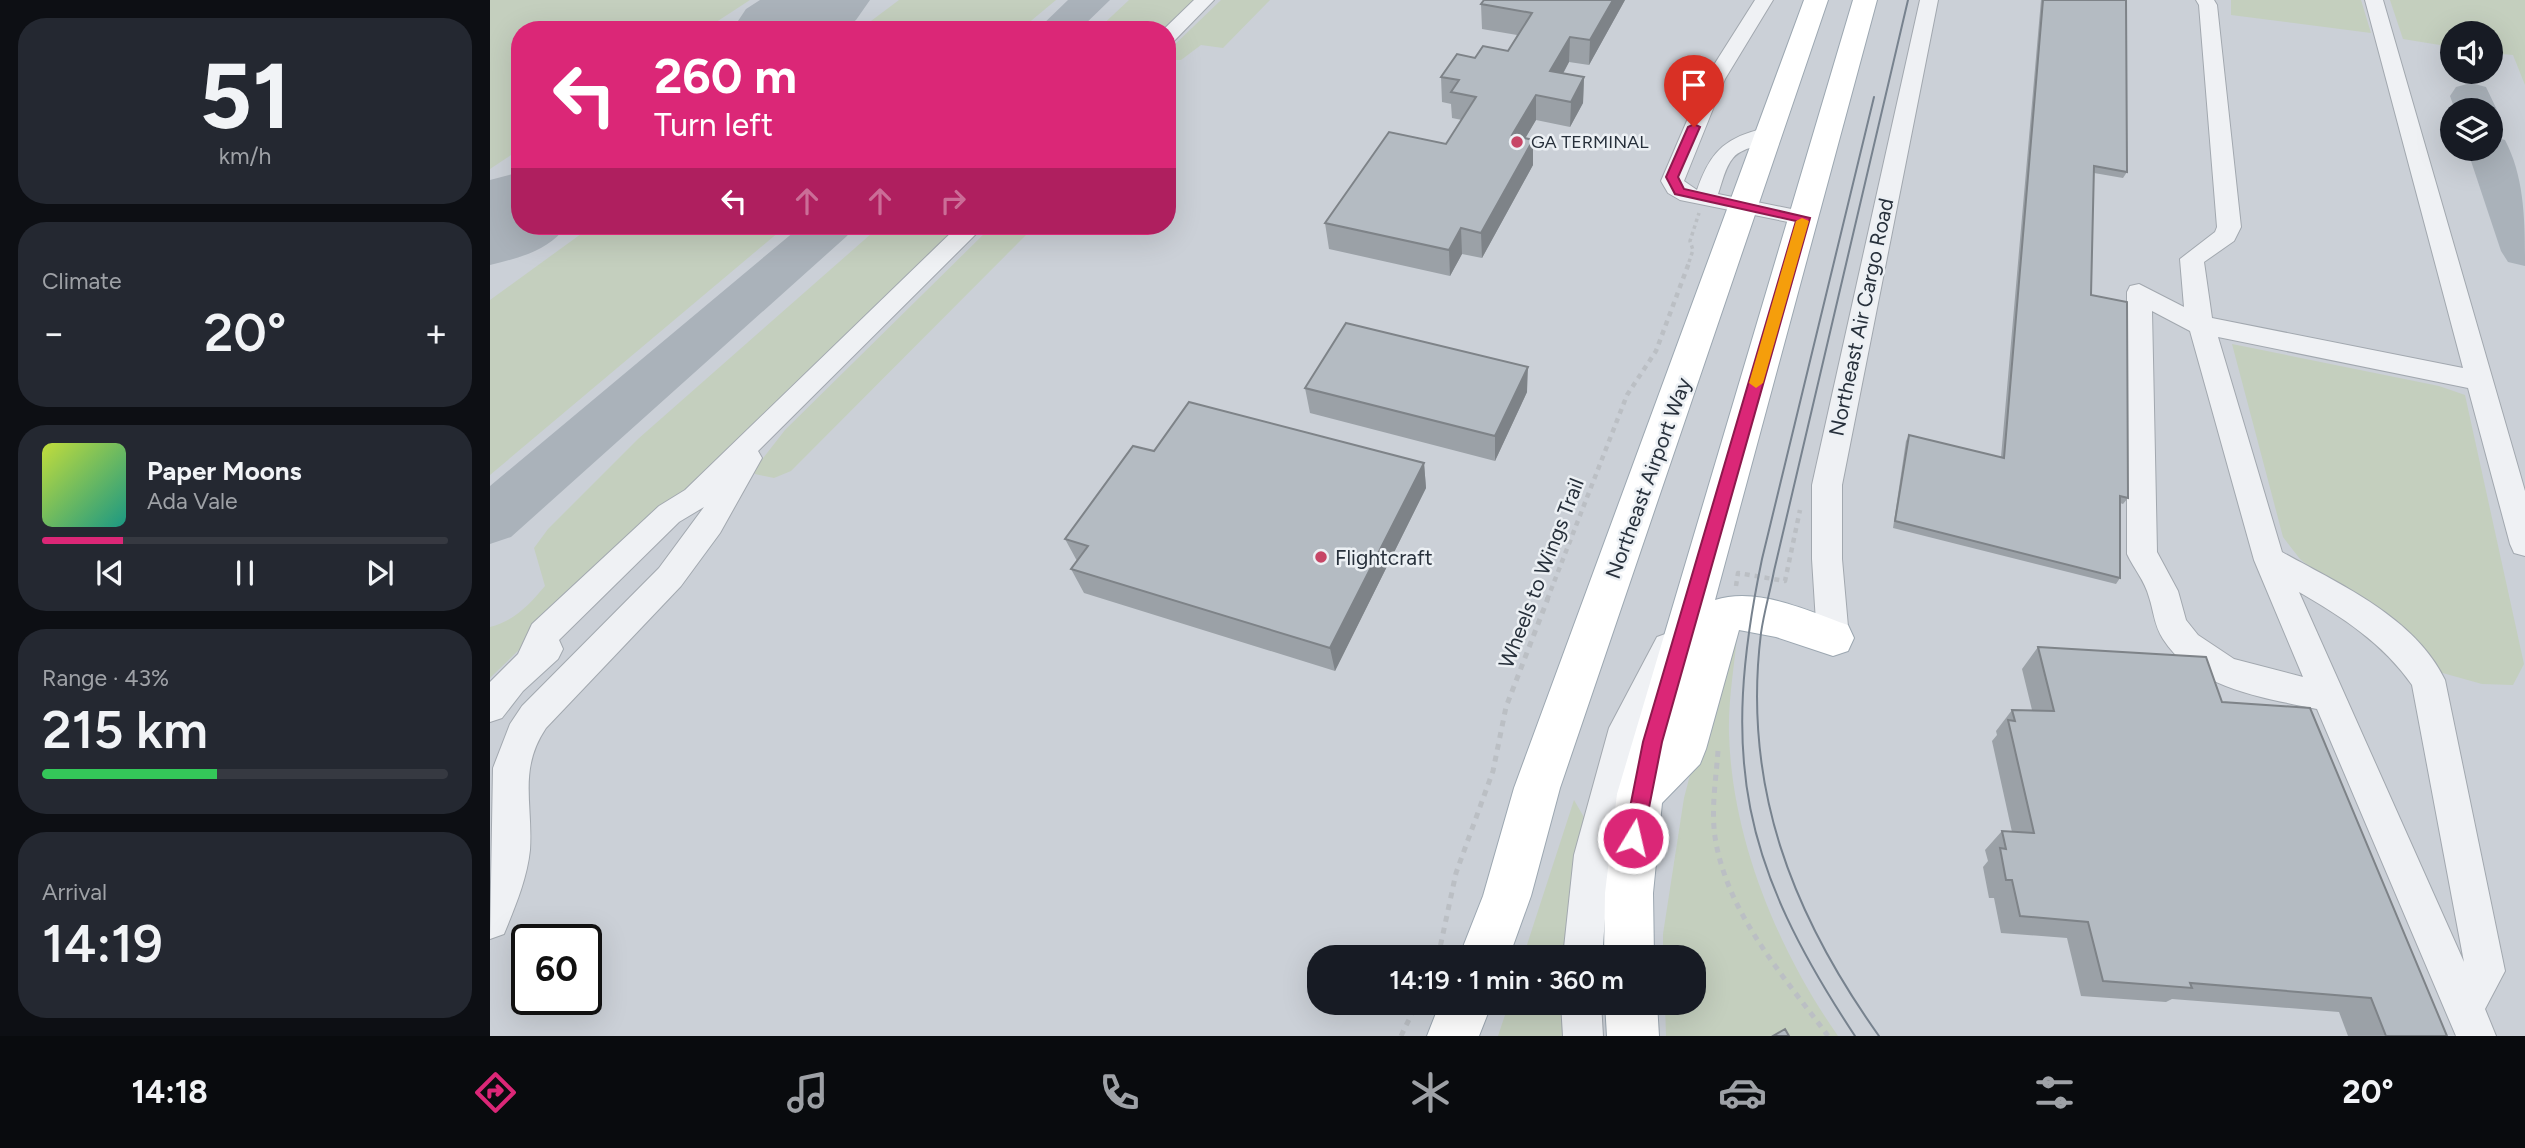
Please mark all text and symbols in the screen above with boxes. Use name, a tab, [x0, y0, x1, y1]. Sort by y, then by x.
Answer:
map controls	[2440, 21, 2503, 161]
button: sound	[2440, 21, 2503, 84]
text: 51	[199, 42, 291, 151]
text: 260 m	[654, 46, 797, 105]
icon: left	[539, 49, 630, 140]
pin	[1664, 55, 1724, 127]
icon: arrive	[1675, 66, 1713, 104]
button: layers	[2440, 98, 2503, 161]
text: Turn left	[654, 106, 773, 144]
place label: GA TERMINAL	[1531, 131, 1649, 153]
marker: GA TERMINAL	[1509, 134, 1525, 150]
text: km/h	[219, 142, 271, 170]
icon: left	[715, 182, 753, 220]
icon: ahead	[788, 182, 826, 220]
icon: ahead	[861, 182, 899, 220]
icon: right	[934, 182, 972, 220]
street label: Northeast Air Cargo Road	[1824, 196, 1898, 438]
text: Climate	[42, 267, 121, 295]
text: 20°	[204, 302, 286, 364]
text: −	[42, 310, 66, 356]
text: +	[424, 310, 448, 356]
street label: Northeast Airport Way	[1600, 374, 1696, 582]
text: Paper Moons	[147, 455, 302, 487]
street label: Wheels to Wings Trail	[1493, 474, 1589, 672]
text: Ada Vale	[147, 487, 238, 515]
place label: Flightcraft	[1335, 545, 1433, 570]
marker: Flightcraft	[1313, 549, 1329, 565]
icon: previous	[91, 554, 129, 592]
icon: pause	[226, 554, 264, 592]
icon: next	[361, 554, 399, 592]
text: Range · 43%	[42, 664, 169, 692]
text: 215 km	[42, 699, 208, 761]
position arrow	[1596, 801, 1670, 875]
text: Arrival	[42, 878, 107, 906]
text: 14:19	[42, 913, 163, 975]
speed limit sign: 60	[511, 924, 602, 1015]
text: 14:19 · 1 min · 360 m	[1389, 964, 1624, 996]
icon: directions	[471, 1068, 520, 1117]
icon: music	[783, 1068, 832, 1117]
icon: phone	[1095, 1068, 1144, 1117]
icon: climate	[1406, 1068, 1455, 1117]
icon: car	[1718, 1068, 1767, 1117]
icon: filters	[2030, 1068, 2079, 1117]
text: 14:18	[131, 1073, 208, 1111]
text: 20°	[2342, 1073, 2394, 1111]

